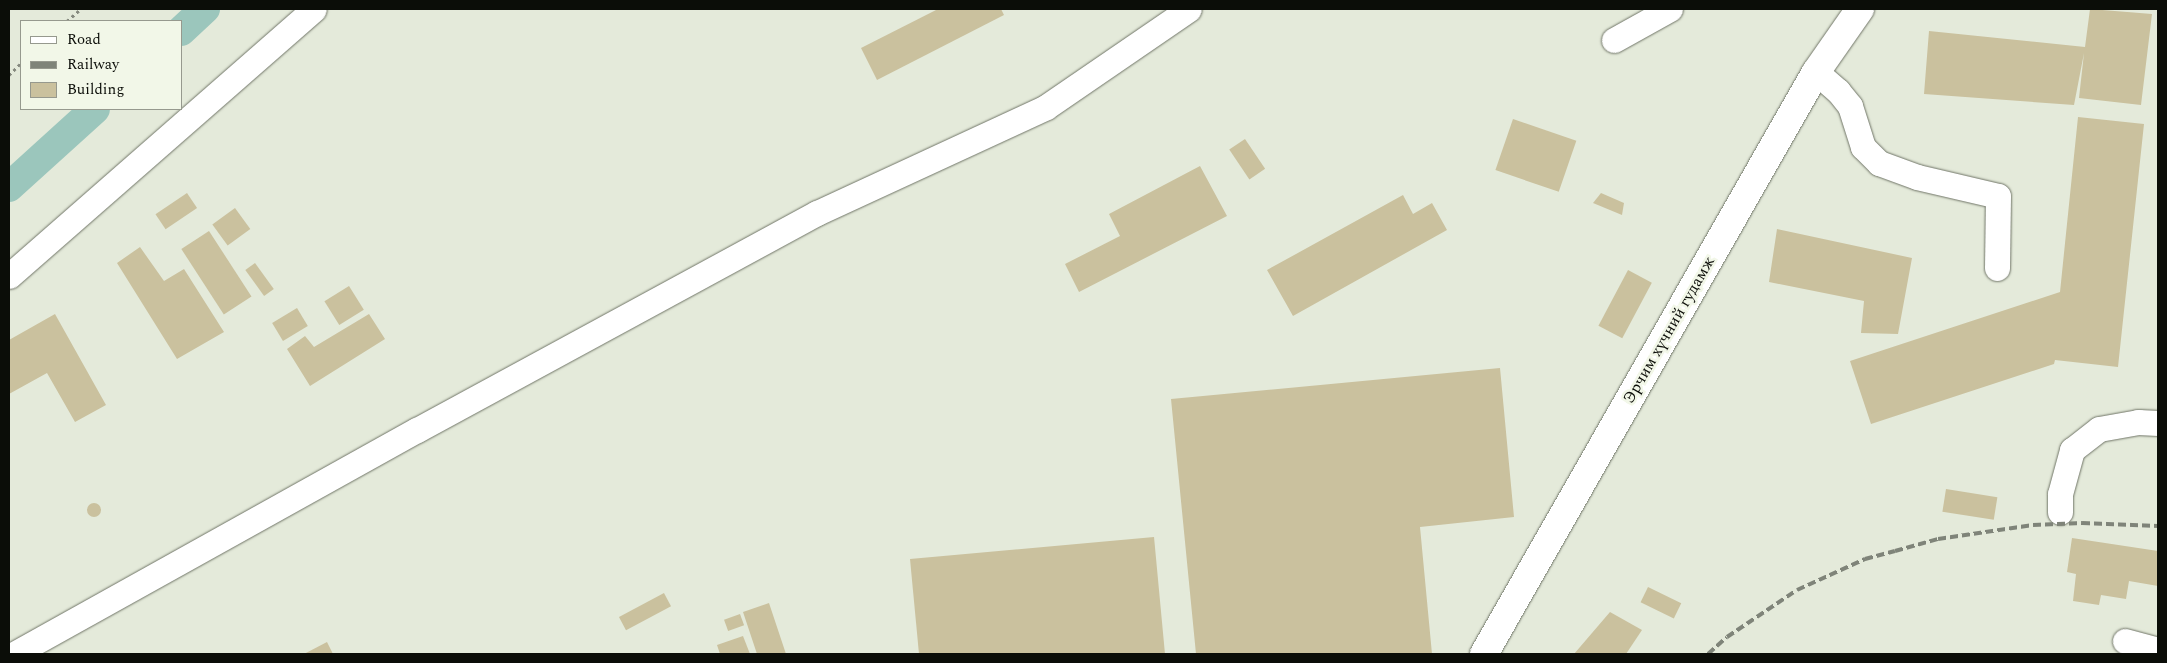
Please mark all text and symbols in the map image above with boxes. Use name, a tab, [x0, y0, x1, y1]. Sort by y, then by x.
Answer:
legend	[20, 20, 182, 110]
text: Road	[67, 28, 101, 51]
text: Railway	[67, 53, 119, 76]
text: Building	[67, 78, 124, 101]
street label: Эрчим хүчний гудамж	[1619, 253, 1719, 407]

